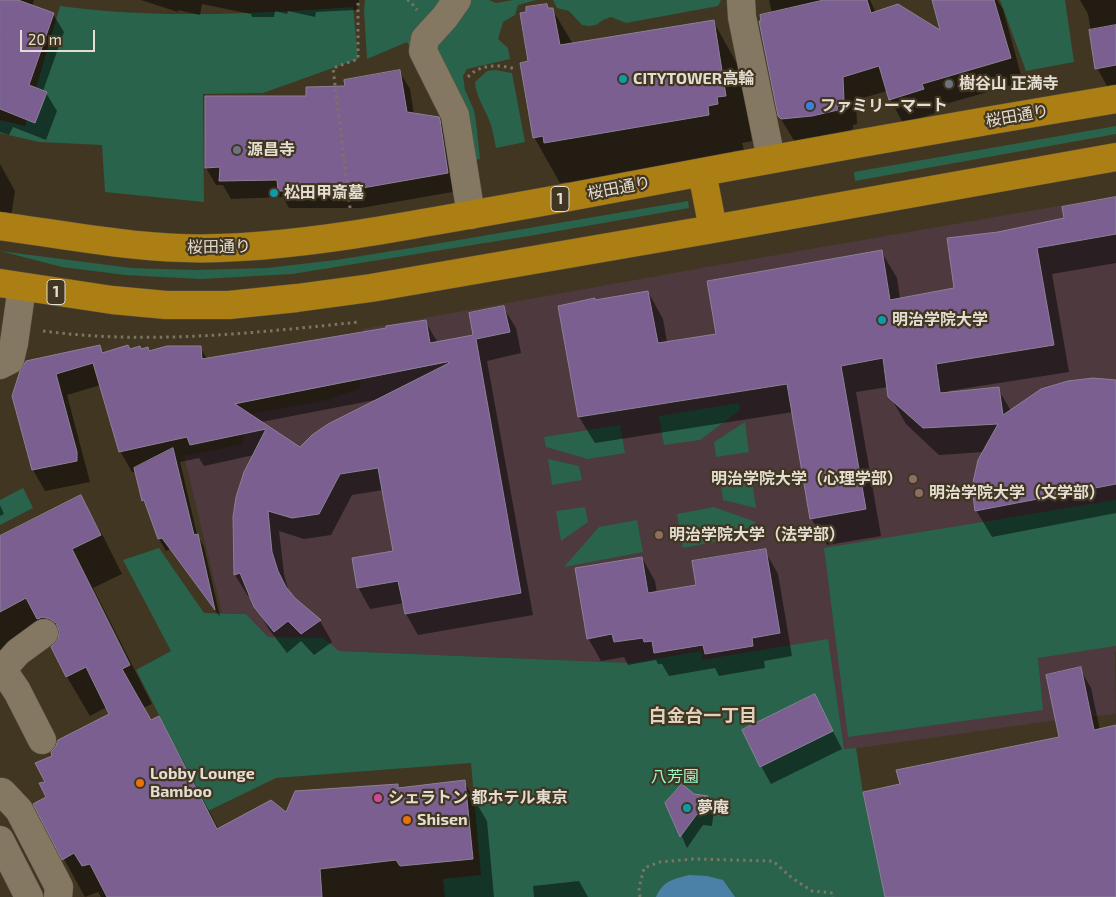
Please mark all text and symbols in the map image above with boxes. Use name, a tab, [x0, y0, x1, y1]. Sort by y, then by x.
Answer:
scale bar	[22, 20, 98, 52]
text: 20 m	[28, 30, 62, 48]
place label: CITYTOWER高輪	[633, 69, 754, 89]
marker: CITYTOWER高輪	[617, 73, 629, 85]
place label: 樹谷山 正満寺	[959, 74, 1058, 94]
marker: 樹谷山 正満寺	[943, 78, 955, 90]
place label: ファミリーマート	[820, 96, 948, 116]
marker: ファミリーマート	[804, 100, 816, 112]
street label: 桜田通り	[984, 101, 1050, 131]
place label: 源昌寺	[247, 140, 295, 160]
marker: 源昌寺	[231, 144, 243, 156]
street label: 桜田通り	[586, 172, 652, 204]
place label: 松田甲斎墓	[284, 183, 364, 203]
road number: 1	[551, 186, 569, 212]
marker: 松田甲斎墓	[268, 187, 280, 199]
street label: 桜田通り	[187, 237, 251, 257]
road number: 1	[47, 280, 65, 304]
place label: 明治学院大学	[892, 310, 988, 330]
marker: 明治学院大学	[876, 314, 888, 326]
place label: 明治学院大学（心理学部）	[711, 469, 903, 489]
marker: 明治学院大学（心理学部）	[907, 473, 919, 485]
place label: 明治学院大学（文学部）	[929, 483, 1105, 503]
marker: 明治学院大学（文学部）	[913, 487, 925, 499]
place label: 明治学院大学（法学部）	[669, 525, 845, 545]
marker: 明治学院大学（法学部）	[653, 529, 665, 541]
district label: 白金台一丁目	[649, 705, 757, 727]
place label: Lobby Lounge Bamboo	[150, 764, 255, 802]
park label: 八芳園	[651, 767, 699, 787]
marker: Lobby Lounge Bamboo	[134, 777, 146, 789]
place label: シェラトン 都ホテル東京	[388, 788, 567, 808]
marker: シェラトン 都ホテル東京	[372, 792, 384, 804]
place label: 夢庵	[697, 798, 729, 818]
marker: 夢庵	[681, 802, 693, 814]
place label: Shisen	[417, 810, 468, 830]
marker: Shisen	[401, 814, 413, 826]

